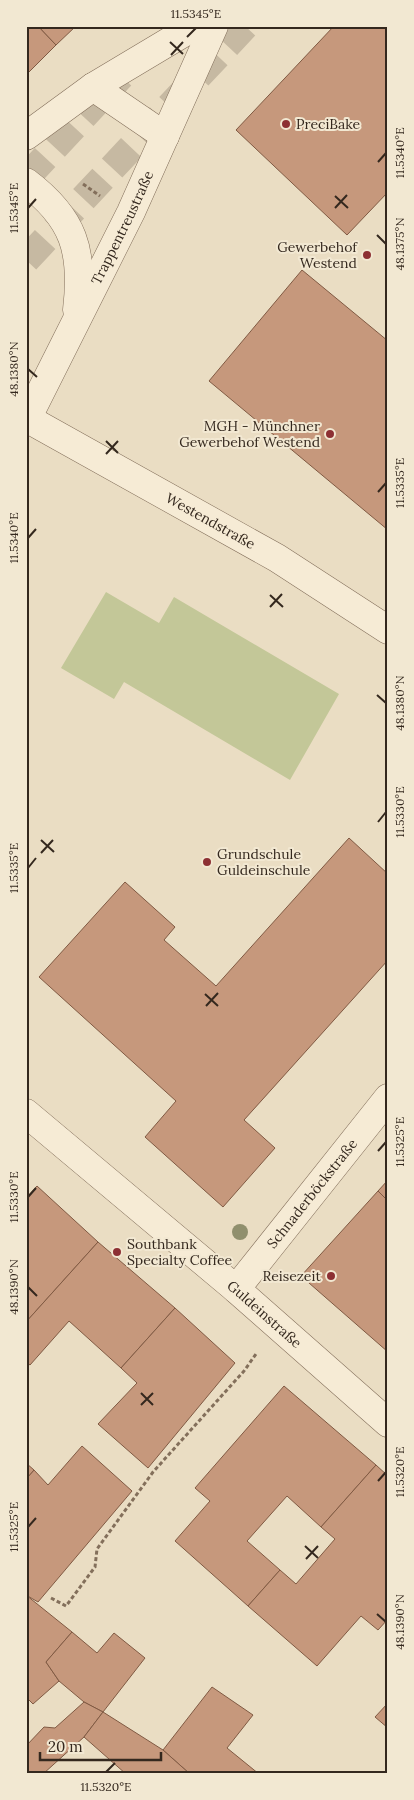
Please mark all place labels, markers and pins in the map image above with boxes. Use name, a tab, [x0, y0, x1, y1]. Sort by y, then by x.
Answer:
place label: PreciBake	[296, 115, 361, 133]
marker: PreciBake	[280, 118, 292, 130]
place label: Gewerbehof Westend	[277, 238, 358, 272]
marker: Gewerbehof Westend	[361, 249, 373, 261]
place label: MGH - Münchner Gewerbehof Westend	[179, 417, 320, 451]
marker: MGH - Münchner Gewerbehof Westend	[324, 428, 336, 440]
place label: Grundschule Guldeinschule	[217, 845, 311, 879]
marker: Grundschule Guldeinschule	[201, 856, 213, 868]
place label: Southbank Specialty Coffee	[127, 1235, 233, 1269]
marker: Southbank Specialty Coffee	[111, 1246, 123, 1258]
place label: Reisezeit	[262, 1267, 322, 1285]
marker: Reisezeit	[325, 1270, 337, 1282]

